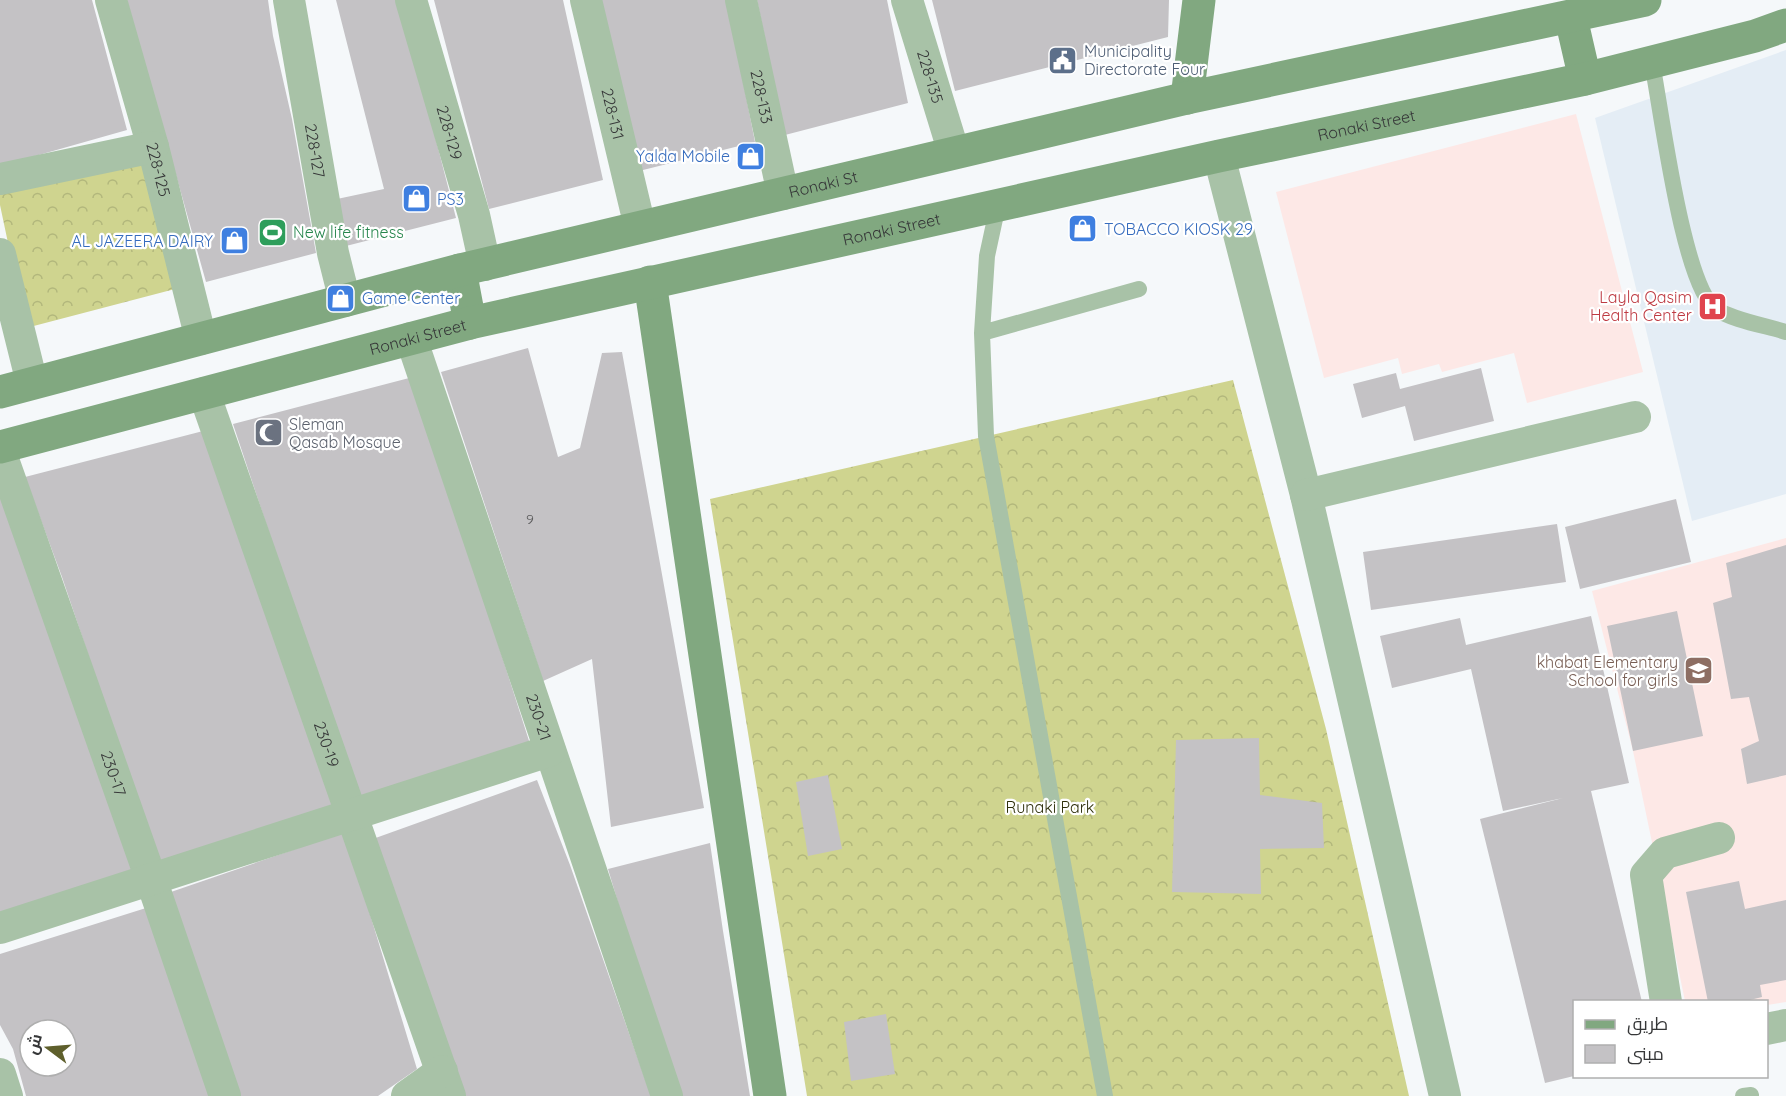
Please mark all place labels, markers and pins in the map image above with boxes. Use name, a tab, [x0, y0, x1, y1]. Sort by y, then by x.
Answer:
place label: Municipality Directorate Four	[1084, 41, 1205, 79]
public building icon: Municipality Directorate Four	[1047, 44, 1079, 76]
shop icon: Yalda Mobile	[735, 140, 767, 172]
place label: Yalda Mobile	[636, 146, 730, 166]
shop icon: PS3	[400, 183, 432, 215]
place label: PS3	[437, 189, 464, 209]
shop icon: TOBACCO KIOSK 29	[1067, 213, 1099, 245]
sports icon: New life fitness	[256, 216, 288, 248]
place label: TOBACCO KIOSK 29	[1104, 219, 1253, 239]
place label: New life fitness	[293, 222, 404, 242]
shop icon: AL JAZEERA DAIRY	[218, 225, 250, 257]
place label: AL JAZEERA DAIRY	[71, 231, 213, 251]
shop icon: Game Center	[325, 282, 357, 314]
place label: Layla Qasim Health Center	[1590, 287, 1692, 325]
place label: Game Center	[362, 288, 460, 308]
hospital icon: Layla Qasim Health Center	[1697, 290, 1729, 322]
place label: Sleman Qasab Mosque	[289, 414, 401, 452]
mosque icon: Sleman Qasab Mosque	[252, 417, 284, 449]
place label: khabat Elementary School for girls	[1537, 652, 1678, 690]
school or university icon: khabat Elementary School for girls	[1683, 655, 1715, 687]

